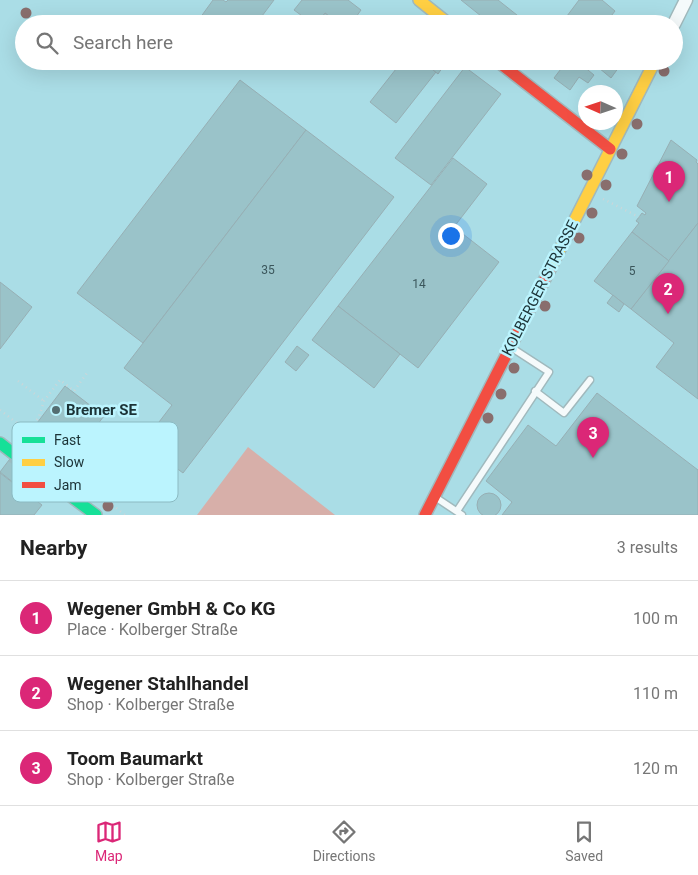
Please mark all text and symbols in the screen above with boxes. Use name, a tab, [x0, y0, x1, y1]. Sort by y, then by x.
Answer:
search box	[15, 15, 683, 70]
icon: search	[33, 29, 61, 57]
text: Search here	[73, 31, 173, 54]
north arrow	[578, 85, 623, 130]
pin: 1	[653, 161, 685, 202]
street label: KOLBERGER STRASSE	[498, 217, 582, 359]
your location	[438, 223, 464, 249]
house number: 35	[261, 263, 275, 277]
house number: 5	[629, 264, 636, 278]
pin: 2	[652, 273, 684, 314]
house number: 14	[412, 277, 426, 291]
place label: Bremer SE	[66, 401, 138, 419]
marker: Bremer SE	[50, 404, 62, 416]
pin: 3	[577, 417, 609, 458]
legend	[12, 422, 178, 502]
text: Fast	[54, 432, 81, 448]
text: Slow	[54, 454, 85, 470]
text: Jam	[54, 477, 82, 493]
text: Nearby	[20, 536, 87, 560]
text: 3 results	[617, 538, 678, 557]
text: Wegener GmbH & Co KG	[67, 597, 275, 620]
text: 1	[31, 609, 41, 628]
text: 100 m	[633, 609, 678, 628]
text: Place · Kolberger Straße	[67, 620, 238, 639]
text: Wegener Stahlhandel	[67, 672, 249, 695]
text: 2	[31, 684, 41, 703]
text: 110 m	[633, 684, 678, 703]
text: Shop · Kolberger Straße	[67, 695, 235, 714]
text: Toom Baumarkt	[67, 747, 203, 770]
text: 3	[31, 759, 41, 778]
text: 120 m	[633, 759, 678, 778]
text: Shop · Kolberger Straße	[67, 770, 235, 789]
tab: Map	[95, 818, 123, 864]
tab: Directions	[313, 818, 376, 864]
tab: Saved	[565, 818, 603, 864]

